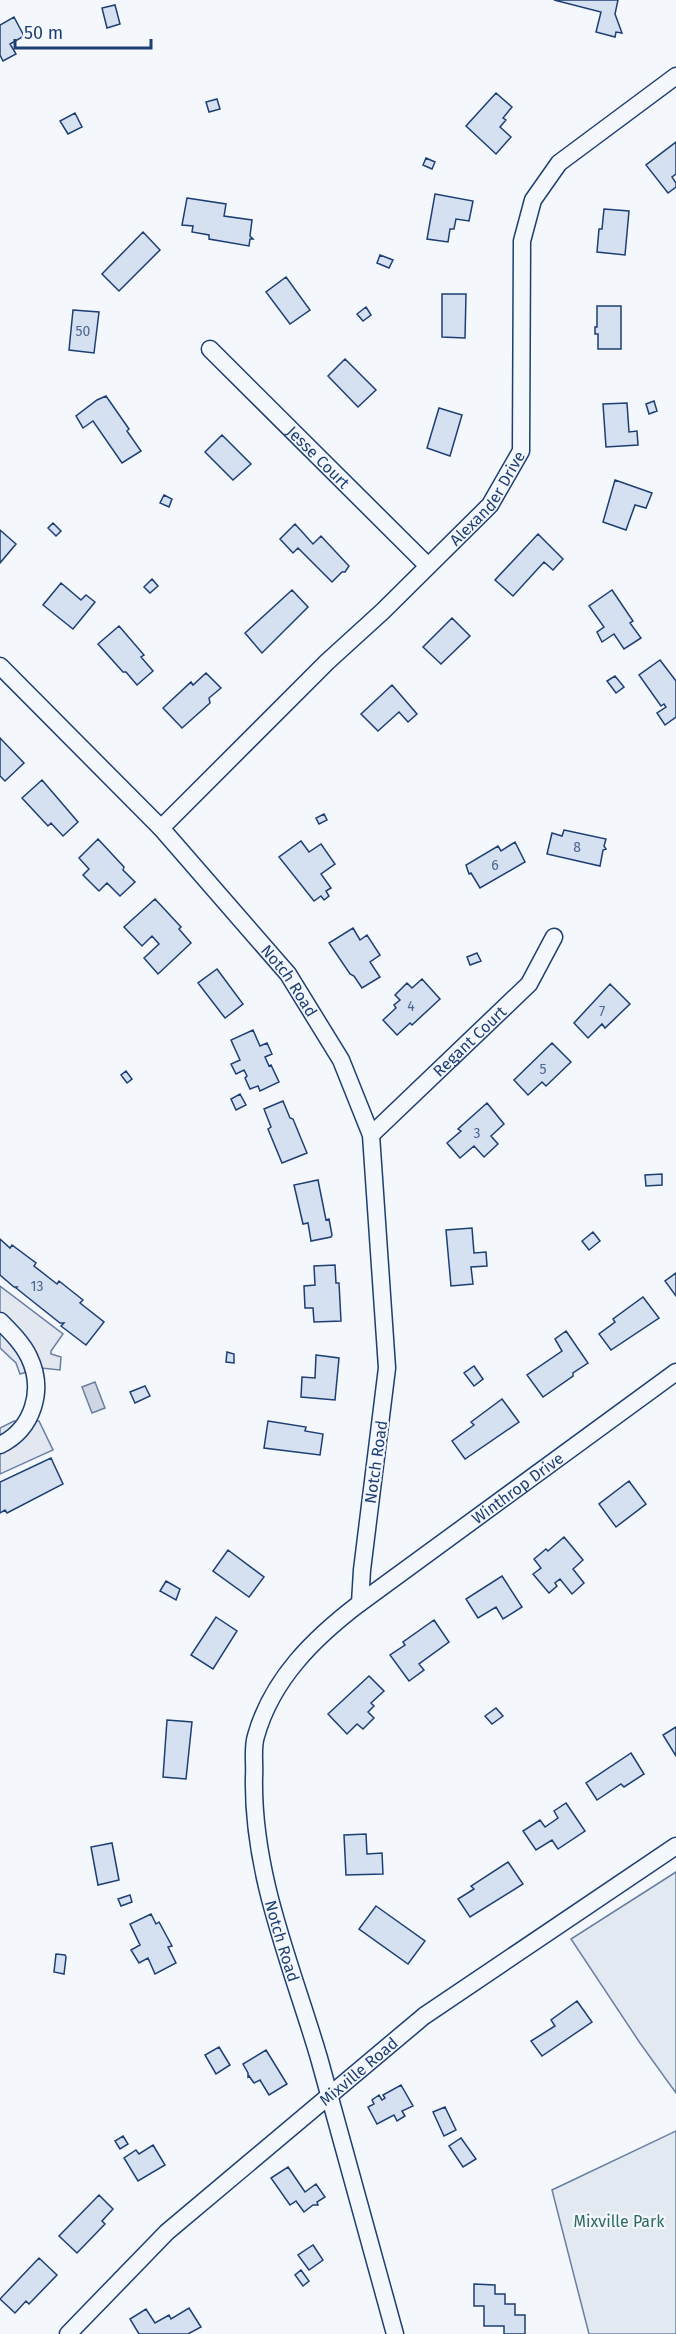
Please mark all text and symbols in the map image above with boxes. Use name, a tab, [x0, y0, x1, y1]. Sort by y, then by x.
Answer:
scale bar	[15, 12, 152, 50]
text: 50 m	[24, 22, 63, 44]
house number: 50	[76, 323, 91, 340]
street label: Jesse Court	[283, 422, 354, 492]
street label: Alexander Drive	[445, 447, 529, 549]
house number: 8	[573, 839, 581, 856]
house number: 6	[491, 857, 499, 874]
street label: Notch Road	[257, 941, 321, 1020]
house number: 4	[407, 998, 415, 1015]
street label: Regant Court	[429, 1002, 510, 1080]
house number: 7	[599, 1003, 605, 1020]
house number: 5	[539, 1061, 547, 1078]
house number: 3	[474, 1125, 481, 1142]
house number: 13	[30, 1278, 44, 1295]
street label: Notch Road	[361, 1419, 391, 1505]
street label: Winthrop Drive	[468, 1448, 567, 1528]
street label: Notch Road	[261, 1898, 304, 1984]
street label: Mixville Road	[315, 2033, 401, 2110]
park label: Mixville Park	[574, 2212, 665, 2231]

